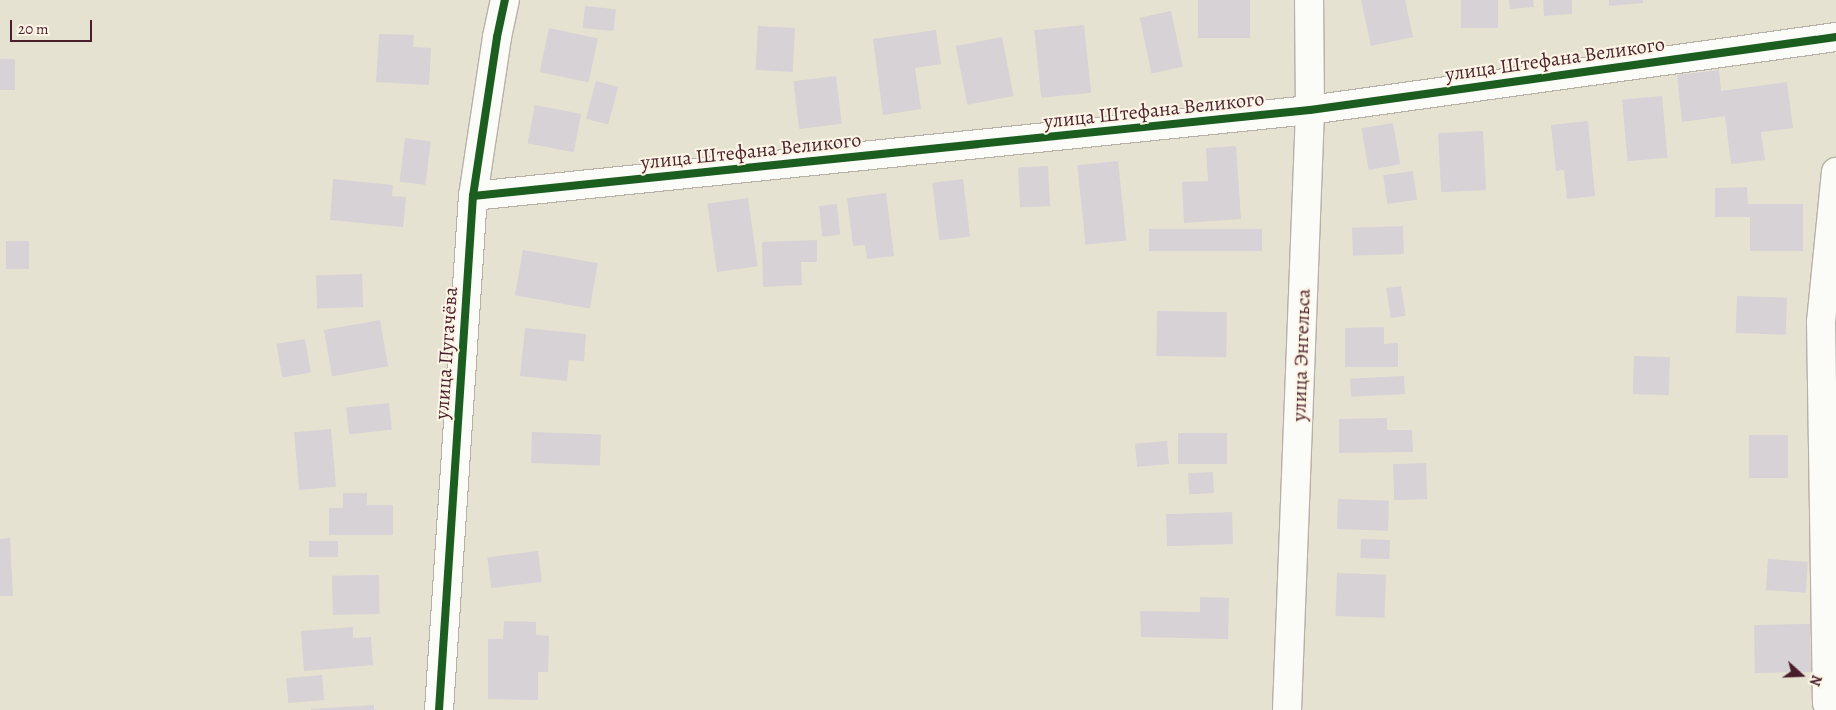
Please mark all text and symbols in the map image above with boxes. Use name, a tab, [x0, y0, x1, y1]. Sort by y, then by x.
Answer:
scale bar	[12, 10, 95, 42]
text: 20 m	[18, 19, 49, 39]
street label: улица Штефана Великого	[1444, 32, 1666, 86]
street label: улица Штефана Великого	[1043, 86, 1265, 134]
street label: улица Штефана Великого	[640, 127, 862, 175]
street label: улица Пугачёва	[429, 286, 463, 420]
street label: улица Энгельса	[1287, 288, 1315, 422]
north arrow	[1776, 650, 1826, 700]
text: N	[1805, 672, 1826, 688]

